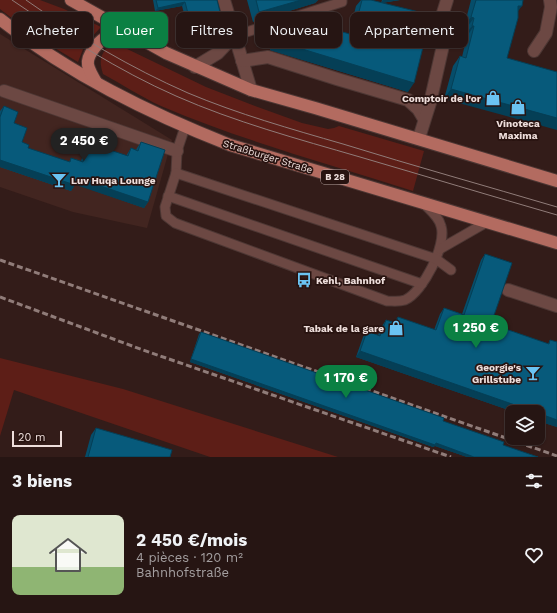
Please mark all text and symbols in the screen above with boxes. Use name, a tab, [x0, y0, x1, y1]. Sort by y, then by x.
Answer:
chip: Acheter	[12, 12, 93, 48]
chip: Louer	[101, 12, 168, 48]
chip: Filtres	[176, 12, 247, 48]
chip: Nouveau	[255, 12, 342, 48]
chip: Appartement	[350, 12, 468, 48]
shop icon: Comptoir de l'or	[484, 89, 502, 107]
place label: Comptoir de l'or	[402, 93, 482, 104]
shop icon: Vinoteca Maxima	[509, 98, 527, 116]
place label: Vinoteca Maxima	[496, 118, 540, 141]
pin: 2 450 €	[47, 128, 121, 162]
text: 2 450 €	[60, 133, 108, 148]
street label: Straßburger Straße	[222, 138, 314, 175]
road number: B 28	[321, 170, 349, 184]
bar icon: Luv Huqa Lounge	[50, 171, 68, 189]
place label: Luv Huqa Lounge	[71, 175, 156, 186]
bus stop icon: Kehl, Bahnhof	[295, 271, 313, 289]
place label: Kehl, Bahnhof	[316, 275, 386, 286]
pin: 1 250 €	[439, 315, 513, 349]
shop icon: Tabak de la gare	[387, 319, 405, 337]
text: 1 250 €	[453, 320, 499, 335]
place label: Tabak de la gare	[303, 323, 384, 334]
place label: Georgie's Grillstube	[472, 362, 522, 385]
bar icon: Georgie's Grillstube	[524, 364, 542, 382]
pin: 1 170 €	[309, 365, 383, 399]
text: 1 170 €	[324, 370, 368, 385]
map controls	[505, 405, 545, 445]
button: layers	[505, 405, 545, 445]
scale bar	[12, 429, 62, 448]
text: 20 m	[18, 431, 46, 444]
icon: filters	[523, 470, 545, 492]
text: 3 biens	[12, 471, 72, 491]
text: 2 450 €/mois	[136, 530, 247, 550]
icon: home	[44, 531, 92, 579]
icon: heart	[523, 544, 545, 566]
text: 4 pièces · 120 m²	[136, 550, 243, 565]
text: Bahnhofstraße	[136, 565, 229, 580]

